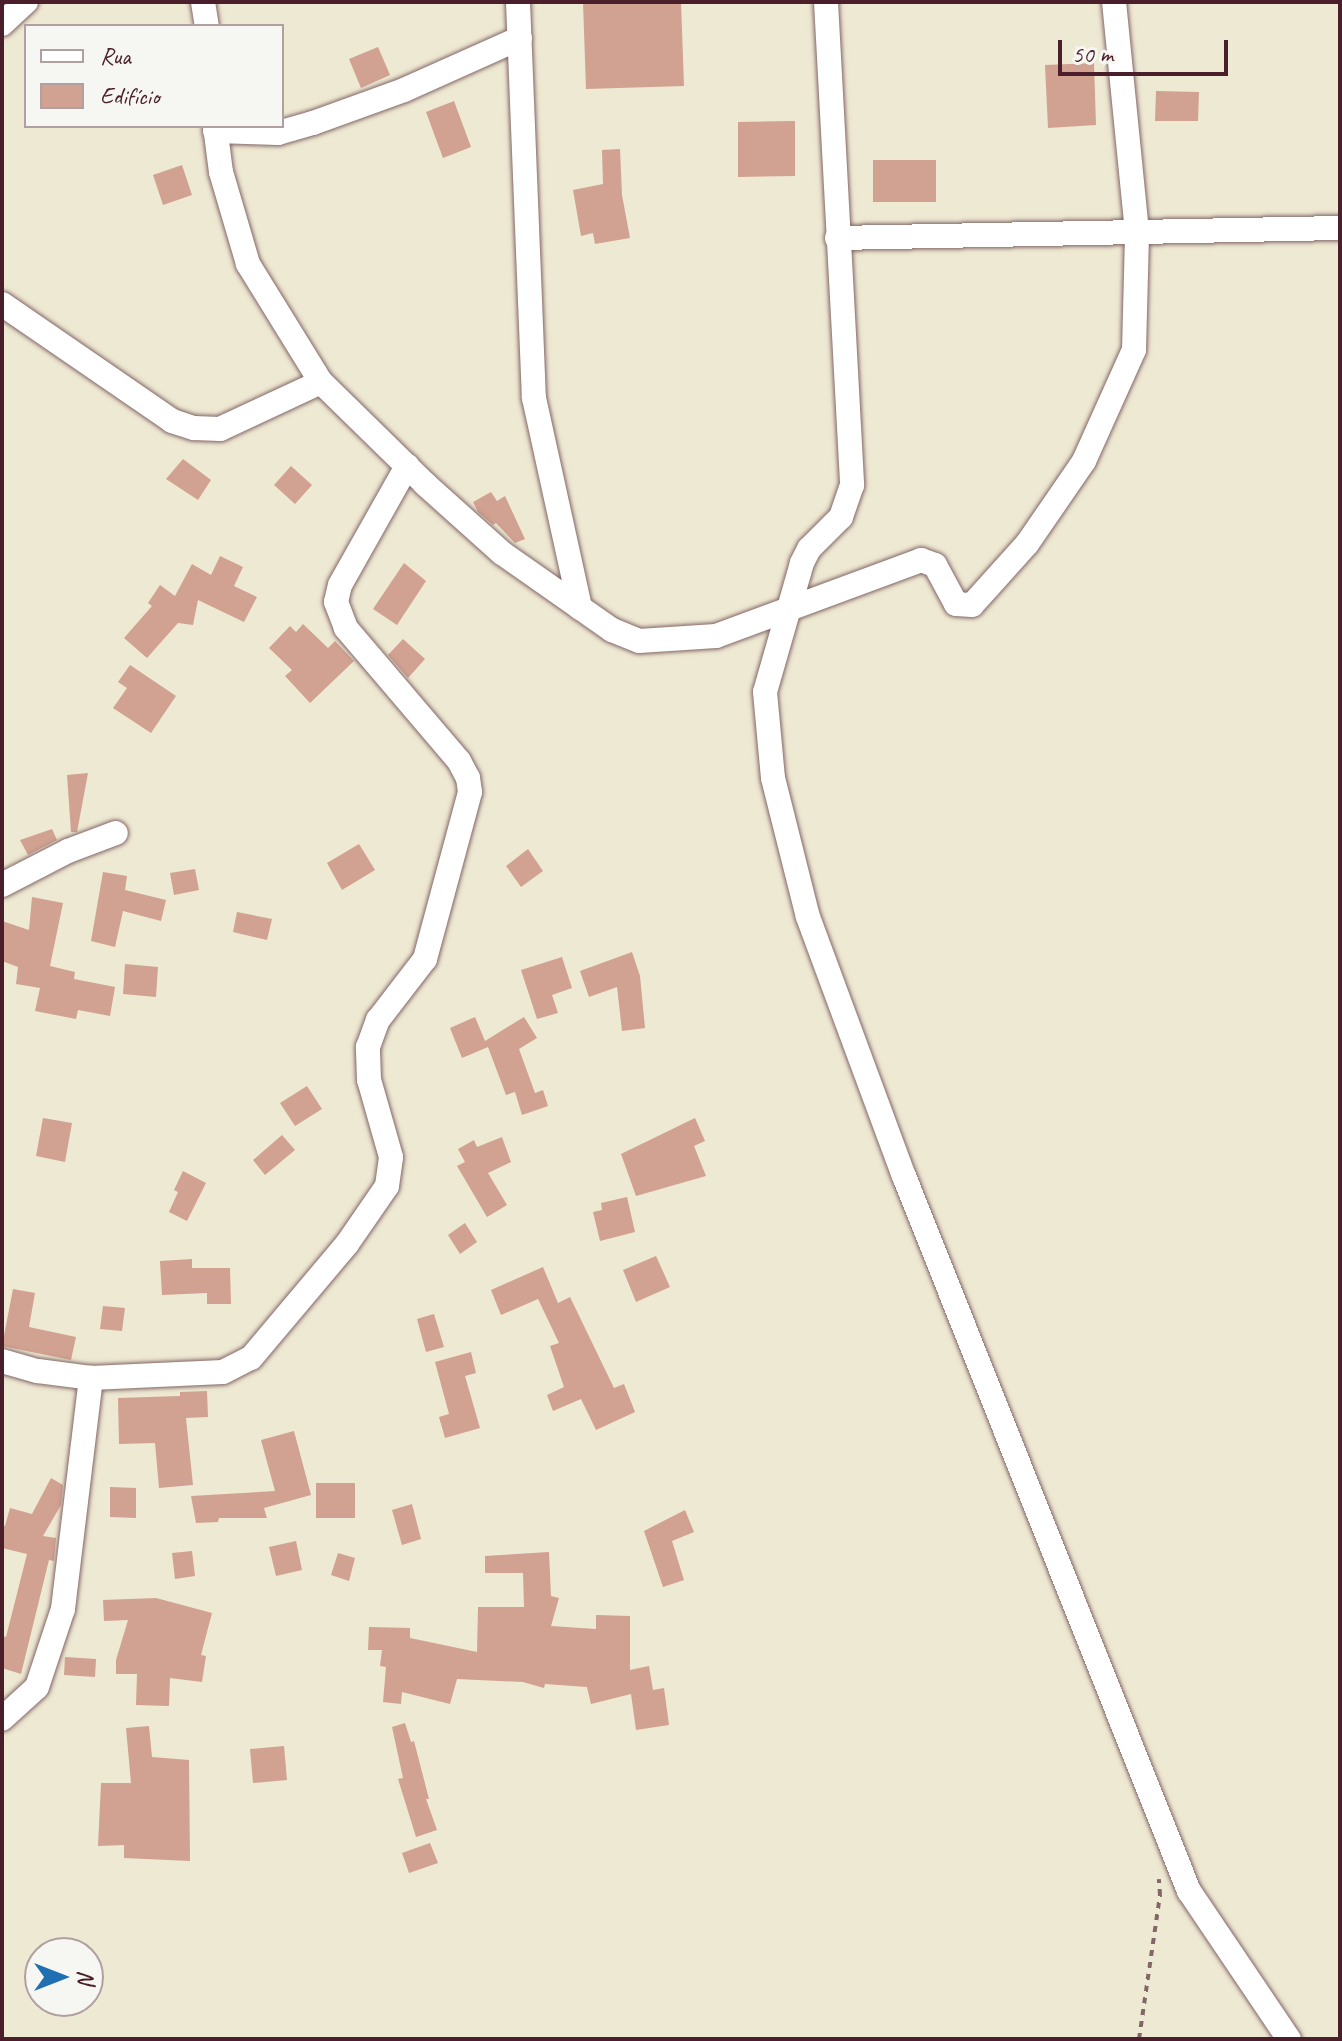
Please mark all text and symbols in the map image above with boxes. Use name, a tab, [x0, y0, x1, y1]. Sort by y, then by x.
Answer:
legend	[24, 24, 284, 128]
scale bar	[1062, 24, 1232, 74]
text: 50 m	[1072, 39, 1113, 69]
text: Rua	[100, 41, 131, 71]
text: Edifício	[100, 81, 160, 111]
north arrow	[24, 1937, 104, 2017]
text: N	[72, 1970, 100, 1984]

